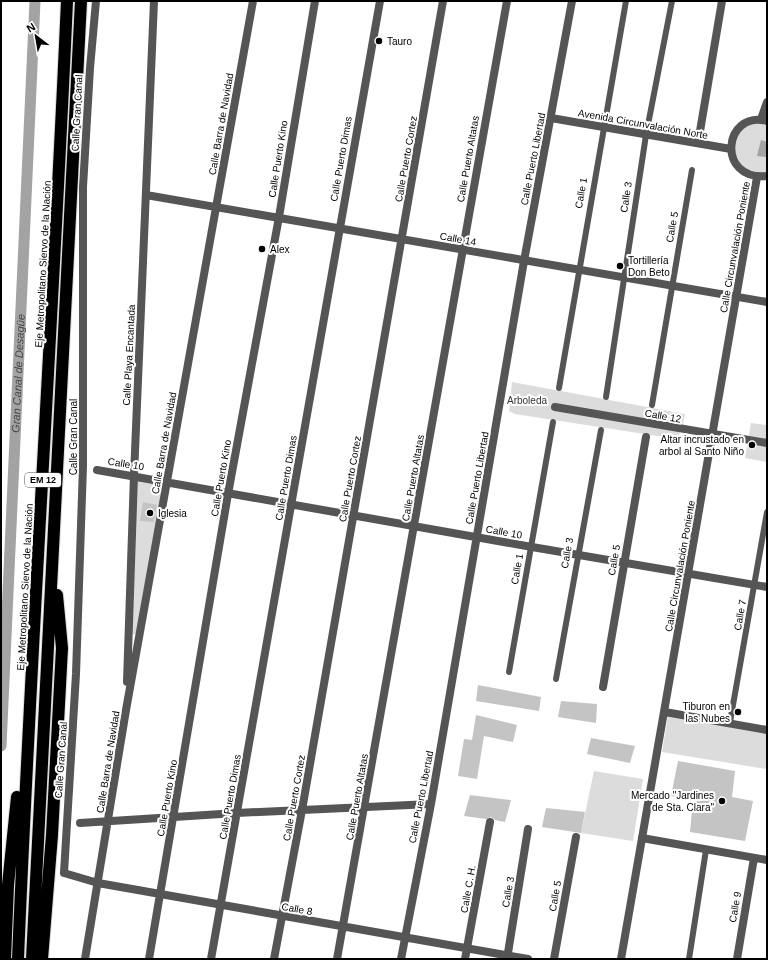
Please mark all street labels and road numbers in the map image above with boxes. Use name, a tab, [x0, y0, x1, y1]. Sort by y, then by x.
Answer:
street label: Calle Barra de Navidad	[207, 72, 235, 176]
street label: Calle Gran Canal	[69, 74, 85, 152]
street label: Avenida Circunvalación Norte	[577, 107, 709, 141]
street label: Calle Puerto Libertad	[519, 112, 547, 206]
street label: Calle Puerto Cortez	[393, 115, 419, 203]
street label: Calle Puerto Altatas	[455, 115, 481, 203]
street label: Calle Puerto Dimas	[328, 116, 354, 202]
street label: Calle Puerto Kino	[266, 119, 290, 198]
street label: Calle 1	[573, 176, 589, 209]
street label: Eje Metropolitano Siervo de la Nación	[33, 180, 53, 348]
street label: Calle 3	[618, 180, 634, 213]
street label: Calle Circunvalación Poniente	[718, 180, 752, 314]
street label: Calle 5	[664, 210, 680, 243]
street label: Calle 14	[439, 230, 477, 248]
street label: Calle Playa Encantada	[121, 304, 137, 406]
street label: Calle Barra de Navidad	[150, 391, 178, 495]
street label: Calle Gran Canal	[68, 399, 79, 475]
street label: Calle 12	[644, 407, 682, 425]
street label: Calle Puerto Libertad	[463, 431, 491, 525]
street label: Calle Puerto Altatas	[400, 434, 426, 522]
street label: Calle Puerto Dimas	[273, 435, 299, 521]
street label: Calle Puerto Cortez	[337, 435, 363, 523]
street label: Calle Puerto Kino	[209, 438, 233, 517]
street label: Calle 10	[107, 456, 145, 472]
road number: EM 12	[25, 473, 61, 487]
street label: Calle Circunvalación Poniente	[663, 499, 697, 633]
street label: Eje Metropolitano Siervo de la Nación	[15, 503, 35, 671]
street label: Calle 10	[485, 523, 523, 541]
street label: Calle 3	[559, 536, 575, 569]
street label: Calle 5	[606, 543, 622, 576]
street label: Calle 1	[509, 552, 525, 585]
street label: Calle 7	[732, 598, 748, 631]
street label: Calle Barra de Navidad	[94, 710, 122, 814]
street label: Calle Gran Canal	[53, 721, 69, 799]
street label: Calle Puerto Libertad	[407, 750, 435, 844]
street label: Calle Puerto Altatas	[344, 753, 370, 841]
street label: Calle Puerto Dimas	[217, 754, 243, 840]
street label: Calle Puerto Cortez	[281, 754, 307, 842]
street label: Calle Puerto Kino	[155, 758, 179, 837]
street label: Calle C. H.	[458, 864, 478, 914]
street label: Calle 3	[500, 875, 516, 908]
street label: Calle 5	[547, 879, 563, 912]
street label: Calle 9	[727, 890, 743, 923]
street label: Calle 8	[281, 901, 314, 917]

